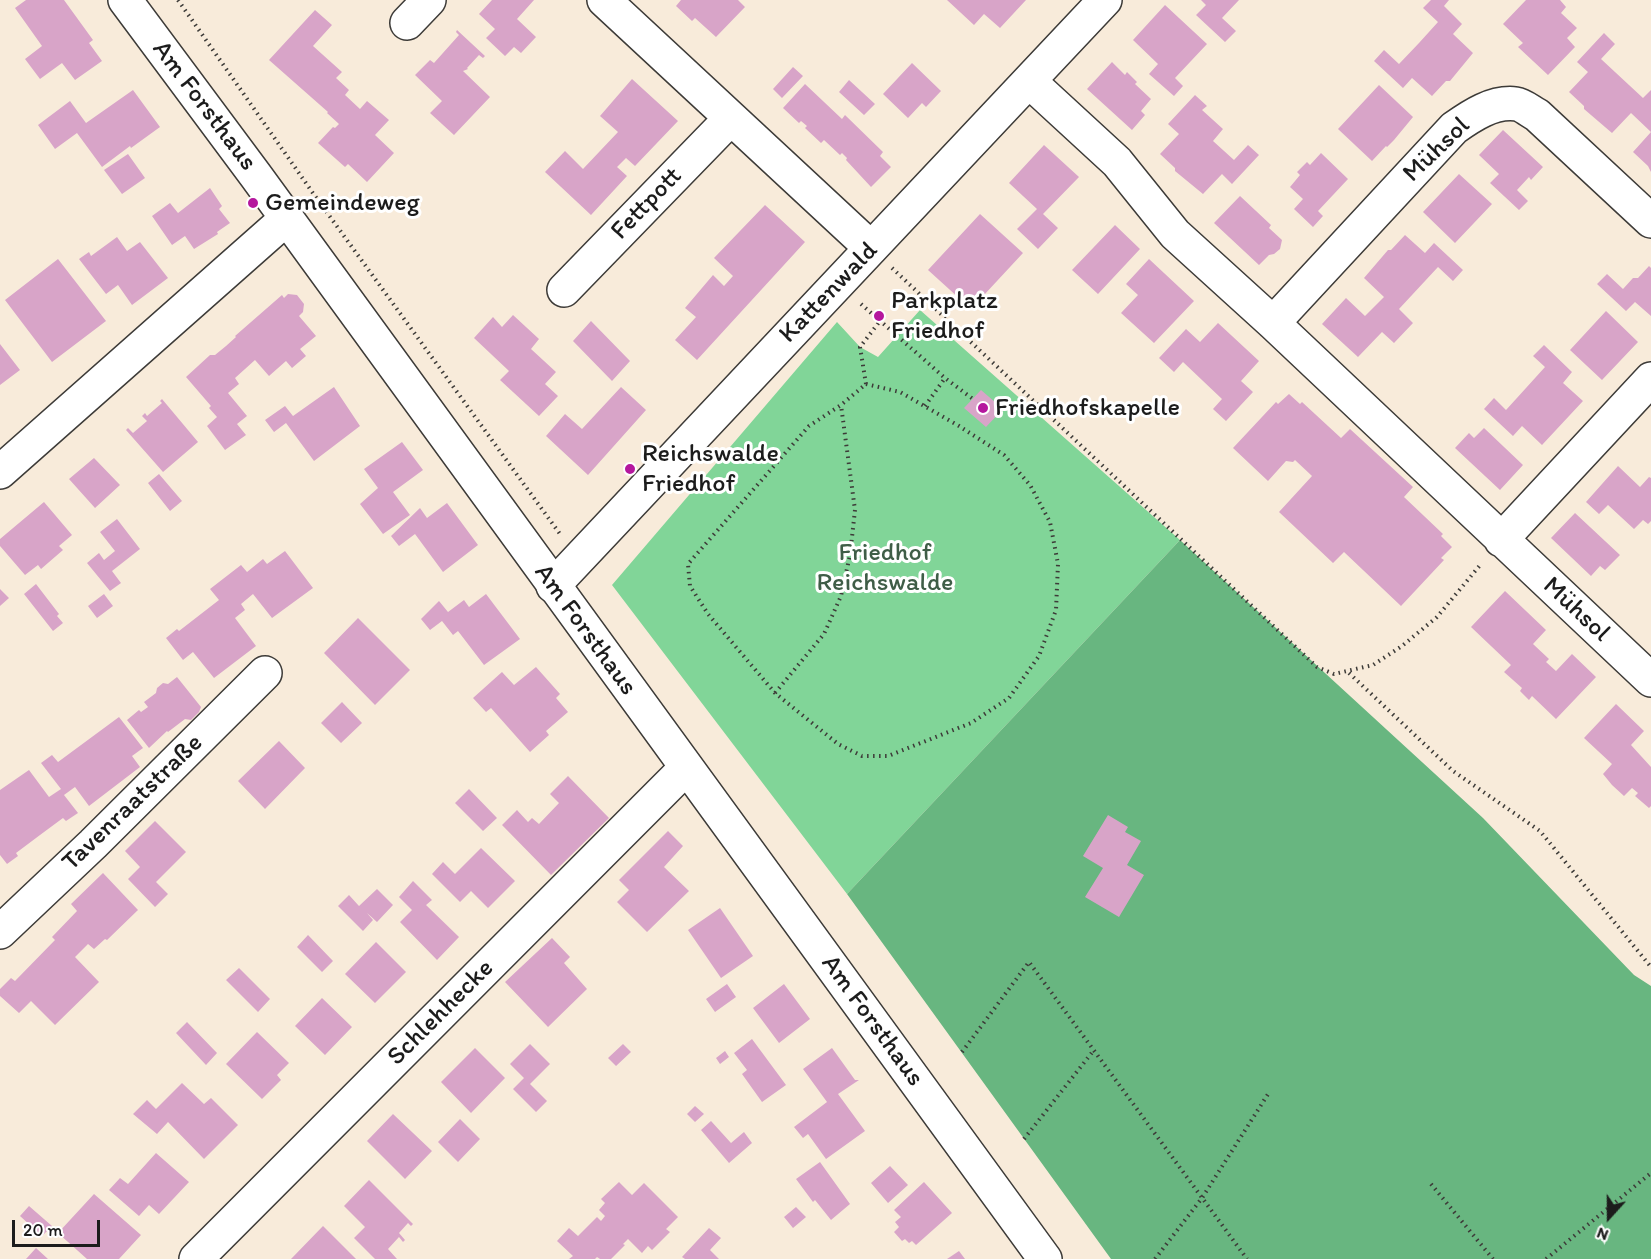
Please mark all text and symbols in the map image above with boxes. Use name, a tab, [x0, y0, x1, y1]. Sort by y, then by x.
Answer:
street label: Am Forsthaus	[145, 35, 263, 177]
street label: Mühsol	[1397, 111, 1477, 189]
street label: Fettpott	[605, 161, 689, 247]
place label: Gemeindeweg	[265, 187, 420, 219]
marker: Gemeindeweg	[246, 196, 260, 210]
street label: Kattenwald	[773, 236, 885, 350]
place label: Parkplatz Friedhof	[891, 285, 998, 346]
marker: Parkplatz Friedhof	[872, 309, 886, 323]
place label: Friedhofskapelle	[995, 392, 1180, 424]
marker: Friedhofskapelle	[976, 401, 990, 415]
place label: Reichswalde Friedhof	[642, 438, 779, 500]
marker: Reichswalde Friedhof	[623, 462, 637, 476]
park label: Friedhof Reichswalde	[817, 537, 953, 598]
street label: Am Forsthaus	[527, 558, 643, 702]
street label: Mühsol	[1536, 571, 1616, 649]
street label: Tavenraatstraße	[56, 728, 210, 878]
street label: Am Forsthaus	[814, 949, 930, 1093]
street label: Schlehhecke	[381, 953, 501, 1073]
north arrow	[1579, 1187, 1639, 1247]
scale bar	[15, 1208, 104, 1246]
text: 20 m	[23, 1219, 63, 1241]
text: N	[1594, 1223, 1611, 1245]

